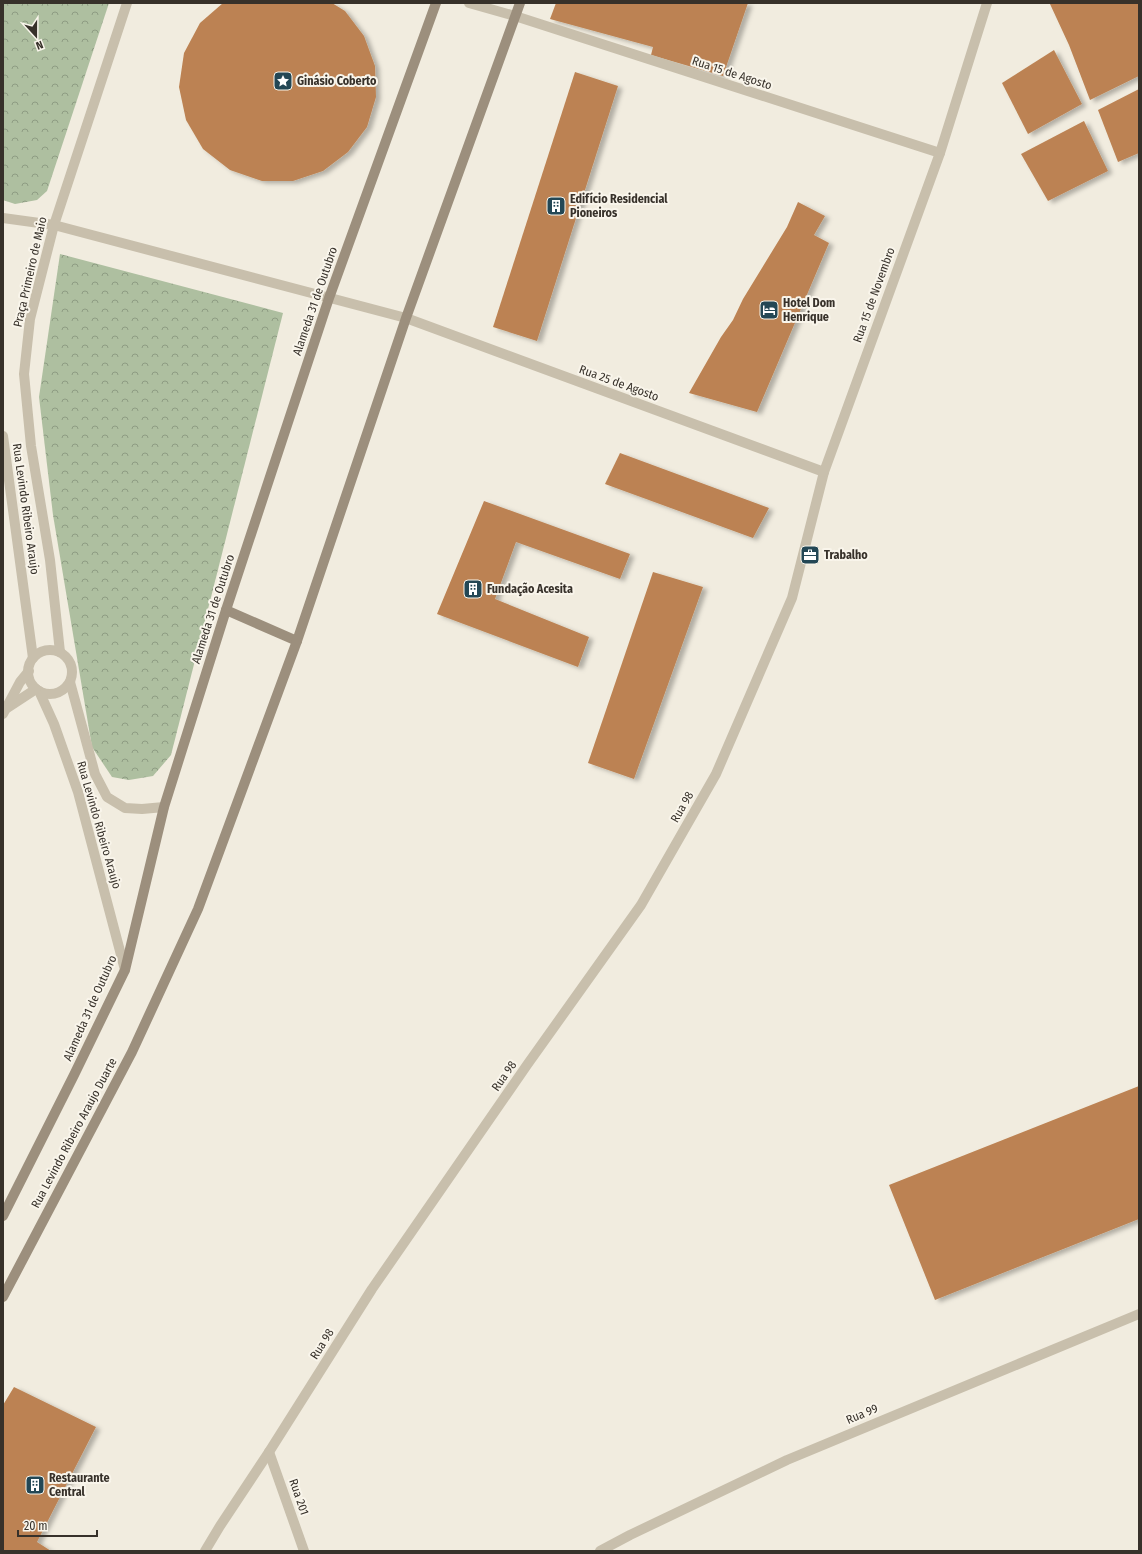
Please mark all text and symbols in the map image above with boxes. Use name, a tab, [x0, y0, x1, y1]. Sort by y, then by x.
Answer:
north arrow	[16, 16, 56, 56]
text: N	[34, 38, 45, 52]
street label: Rua 15 de Agosto	[690, 54, 774, 92]
place icon: Ginásio Coberto	[272, 70, 294, 92]
place label: Ginásio Coberto	[297, 74, 377, 88]
place label: Edifício Residencial Pioneiros	[570, 192, 668, 220]
building icon: Edifício Residencial Pioneiros	[545, 195, 567, 217]
street label: Praça Primeiro de Maio	[10, 215, 50, 329]
street label: Alameda 31 de Outubro	[290, 245, 340, 357]
street label: Rua 15 de Novembro	[850, 246, 898, 344]
place label: Hotel Dom Henrique	[783, 296, 835, 324]
hotel icon: Hotel Dom Henrique	[758, 299, 780, 321]
street label: Rua 25 de Agosto	[577, 362, 661, 404]
street label: Rua Levindo Ribeiro Araujo	[10, 443, 42, 575]
office icon: Trabalho	[799, 544, 821, 566]
place label: Trabalho	[824, 548, 868, 562]
street label: Alameda 31 de Outubro	[189, 553, 237, 665]
building icon: Fundação Acesita	[462, 578, 484, 600]
place label: Fundação Acesita	[487, 582, 573, 597]
street label: Rua Levindo Ribeiro Araujo	[74, 760, 124, 890]
street label: Rua 98	[668, 789, 696, 825]
street label: Alameda 31 de Outubro	[60, 953, 120, 1063]
street label: Rua Levindo Ribeiro Araujo Duarte	[28, 1055, 120, 1210]
street label: Rua 98	[489, 1058, 519, 1094]
street label: Rua 98	[307, 1326, 337, 1362]
street label: Rua 99	[844, 1401, 880, 1427]
place label: Restaurante Central	[49, 1471, 110, 1499]
building icon: Restaurante Central	[24, 1474, 46, 1496]
street label: Rua 201	[286, 1477, 312, 1517]
scale bar	[18, 1512, 97, 1538]
text: 20 m	[24, 1519, 48, 1533]

